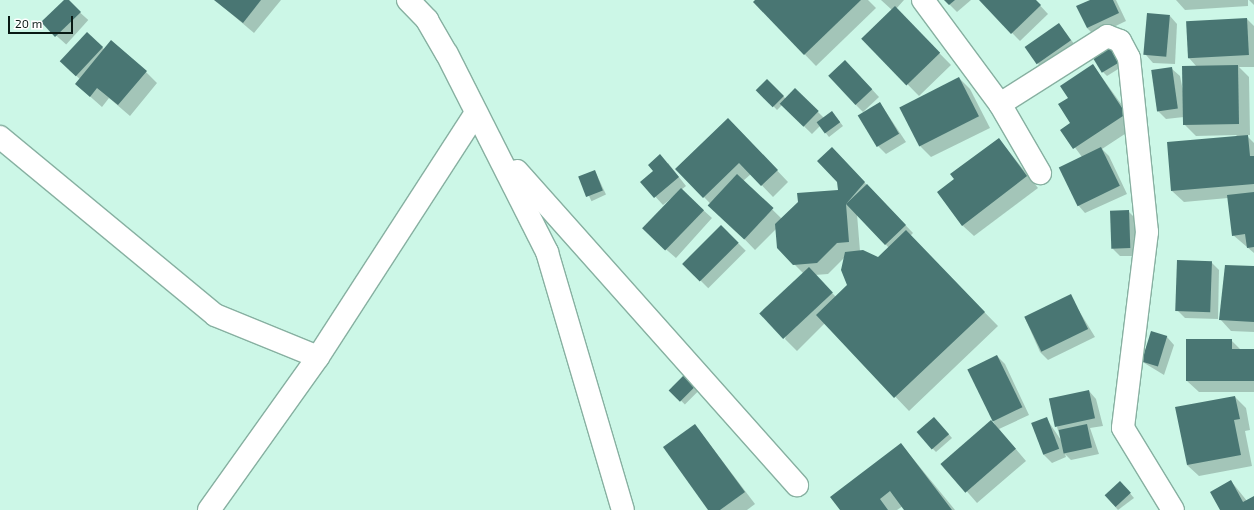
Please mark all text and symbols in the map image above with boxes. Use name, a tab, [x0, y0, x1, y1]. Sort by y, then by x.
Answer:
scale bar	[10, 8, 75, 34]
text: 20 m	[15, 16, 42, 30]

